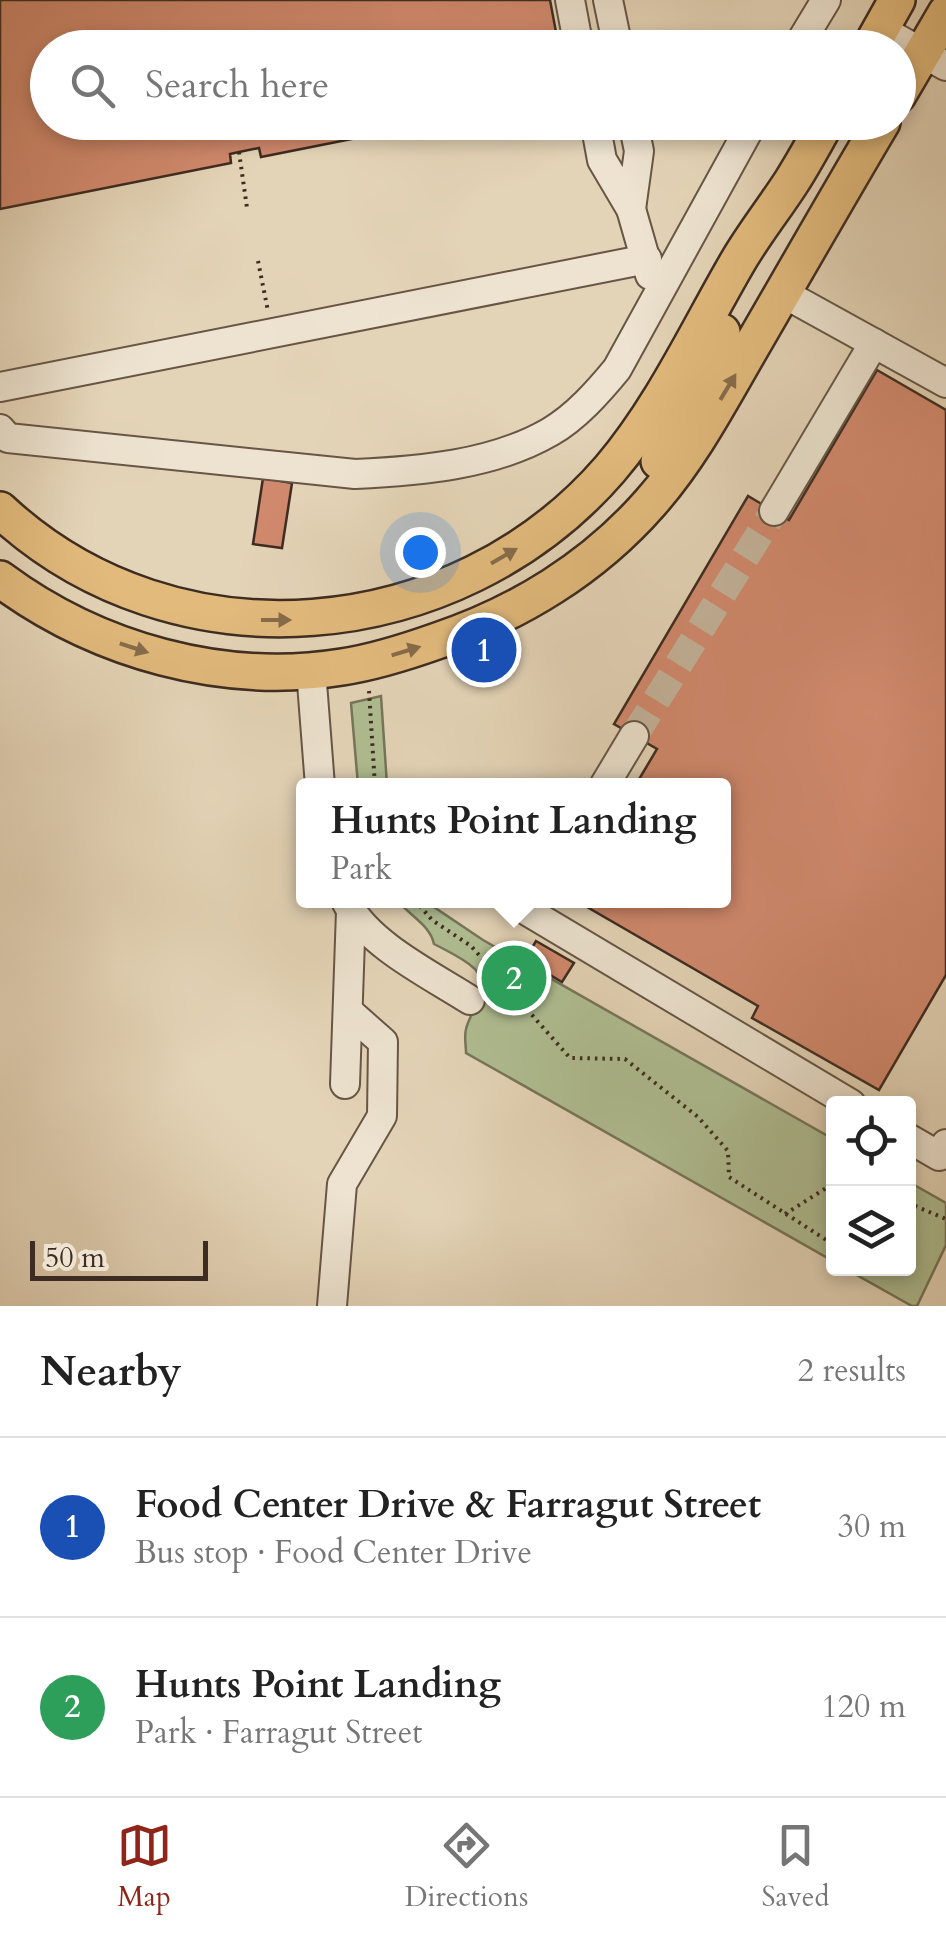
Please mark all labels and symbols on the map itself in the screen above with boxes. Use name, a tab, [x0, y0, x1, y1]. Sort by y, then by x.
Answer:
one-way arrow	[719, 373, 736, 401]
your location	[395, 527, 446, 578]
one-way arrow	[490, 548, 518, 565]
one-way arrow	[260, 612, 292, 628]
pin: 1	[452, 612, 516, 688]
one-way arrow	[119, 642, 149, 657]
one-way arrow	[391, 643, 422, 658]
pin: 2	[482, 940, 546, 1016]
scale bar	[30, 1236, 208, 1280]

